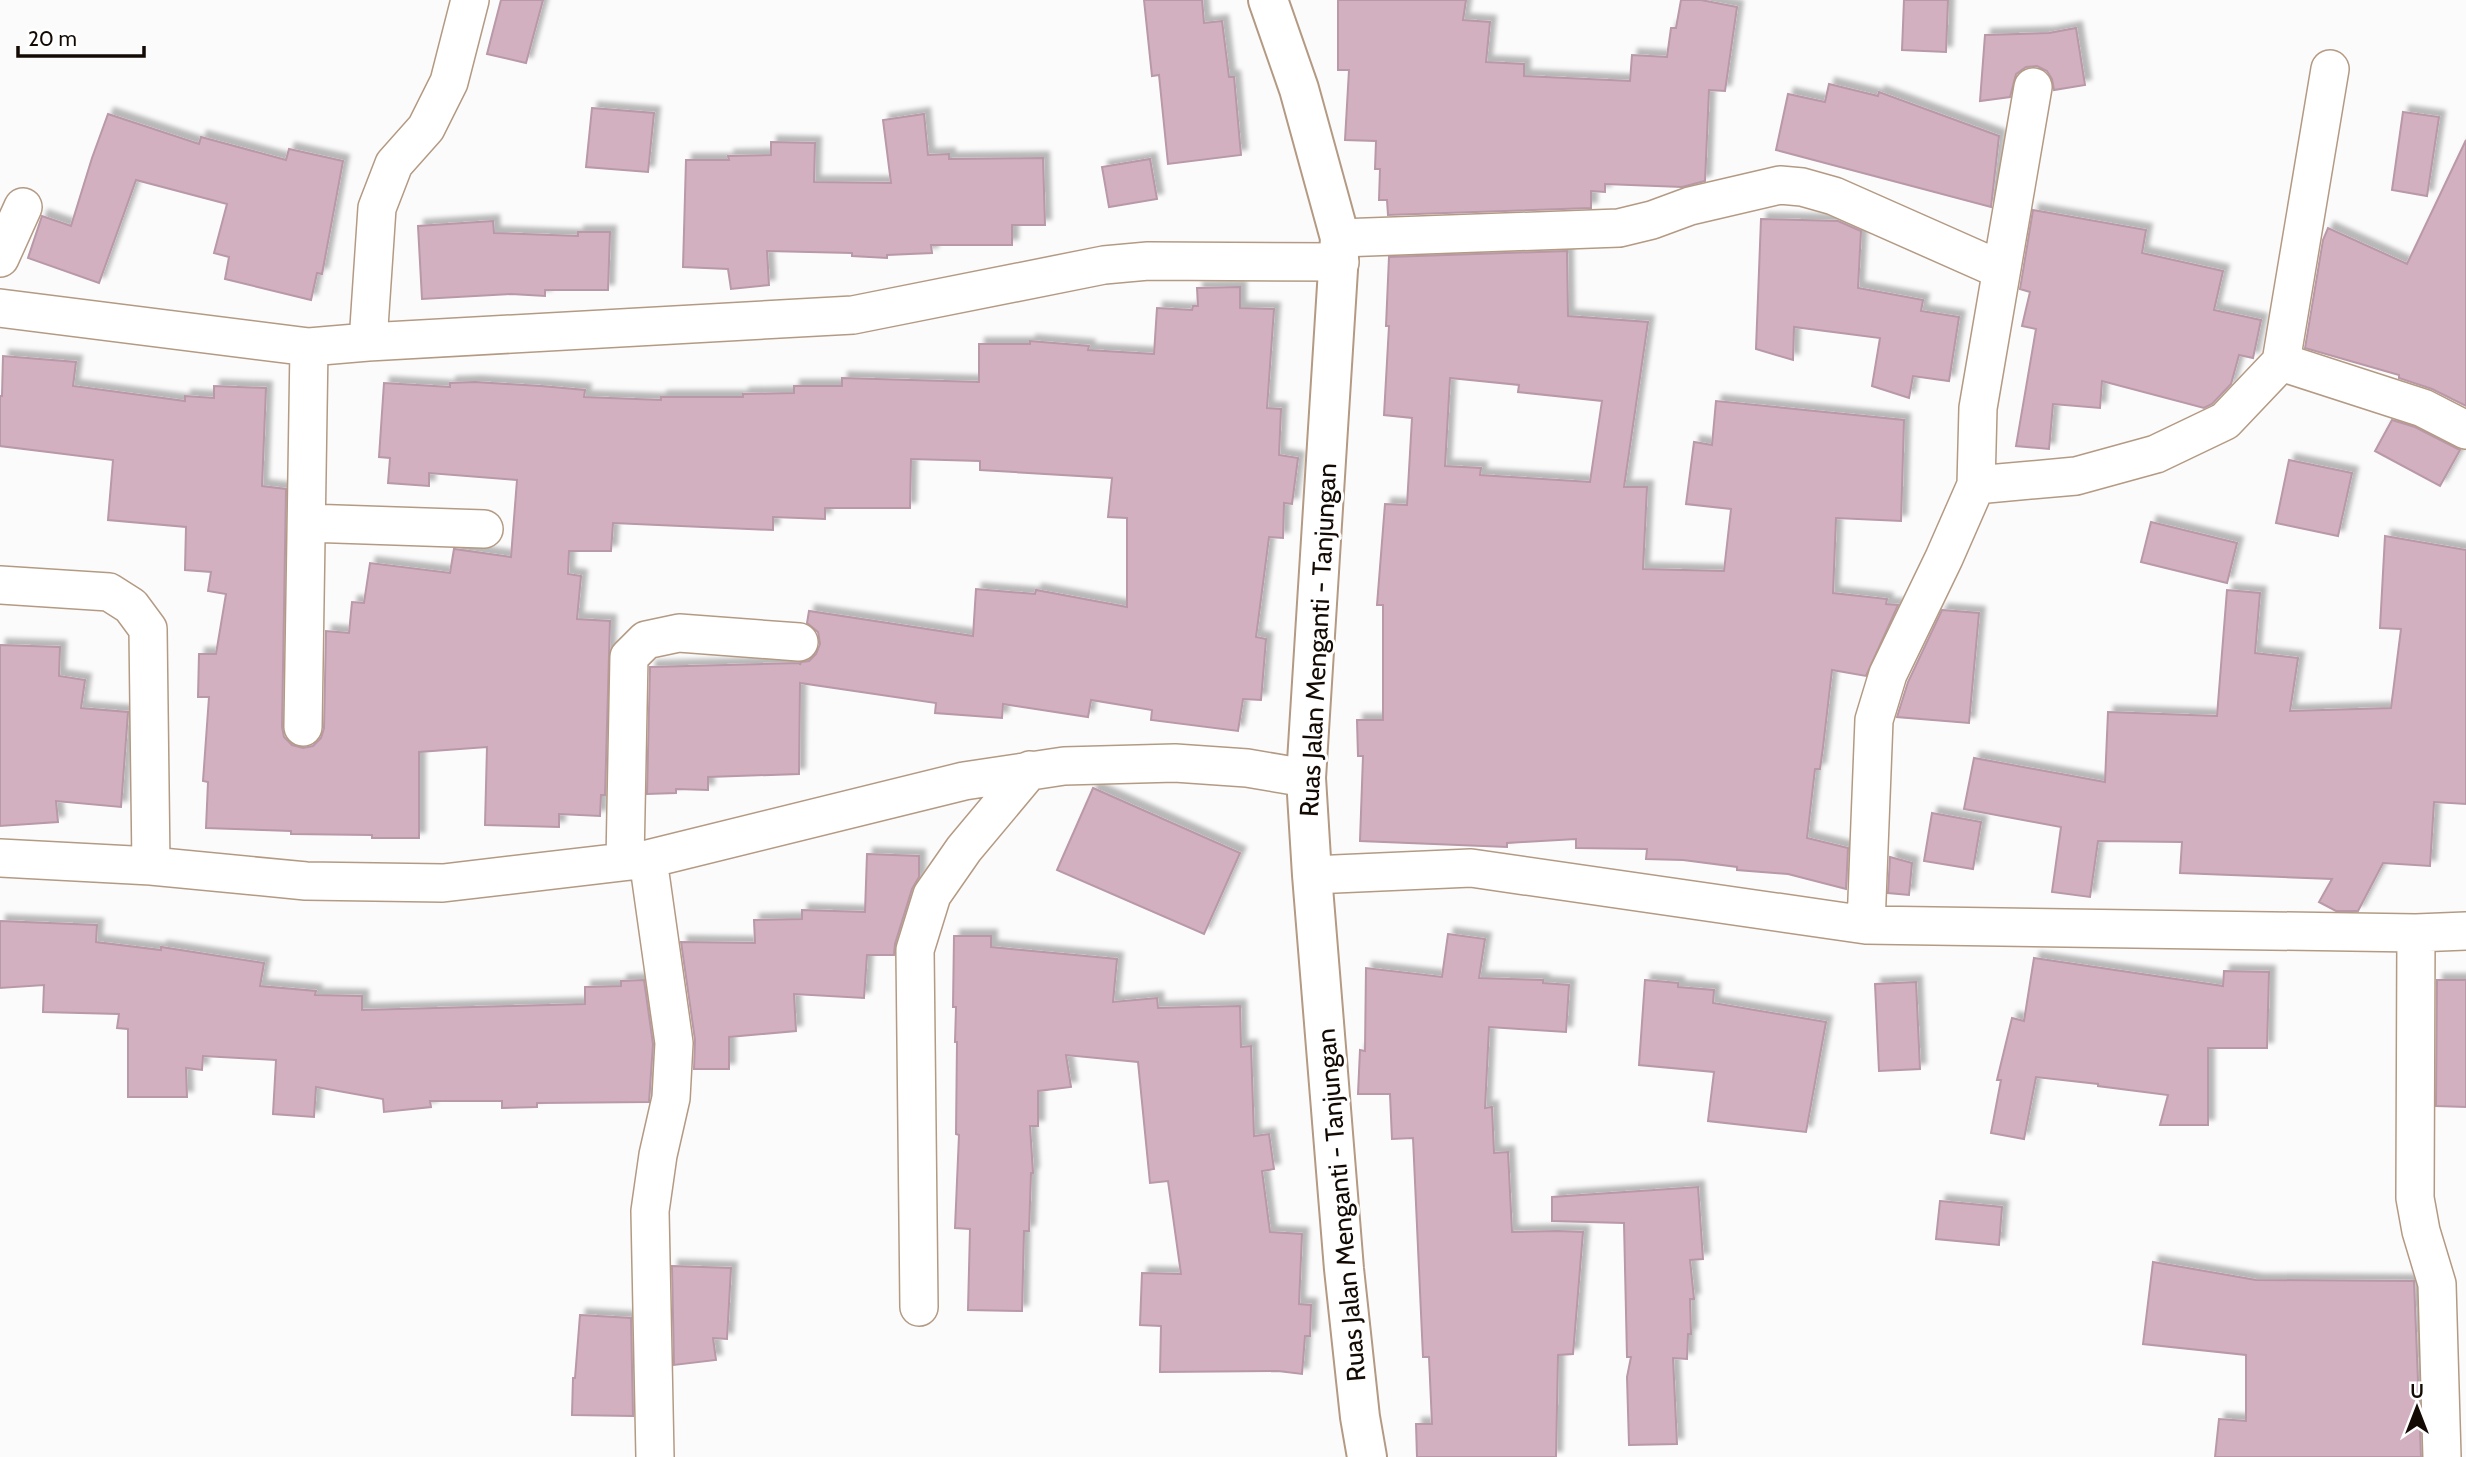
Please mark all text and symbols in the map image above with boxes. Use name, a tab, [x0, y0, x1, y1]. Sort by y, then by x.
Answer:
scale bar	[18, 14, 144, 58]
text: 20 m	[28, 26, 77, 51]
street label: Ruas Jalan Menganti - Tanjungan	[1293, 462, 1343, 818]
street label: Ruas Jalan Menganti - Tanjungan	[1310, 1027, 1372, 1383]
north arrow	[2382, 1373, 2452, 1443]
text: U	[2410, 1380, 2424, 1403]

